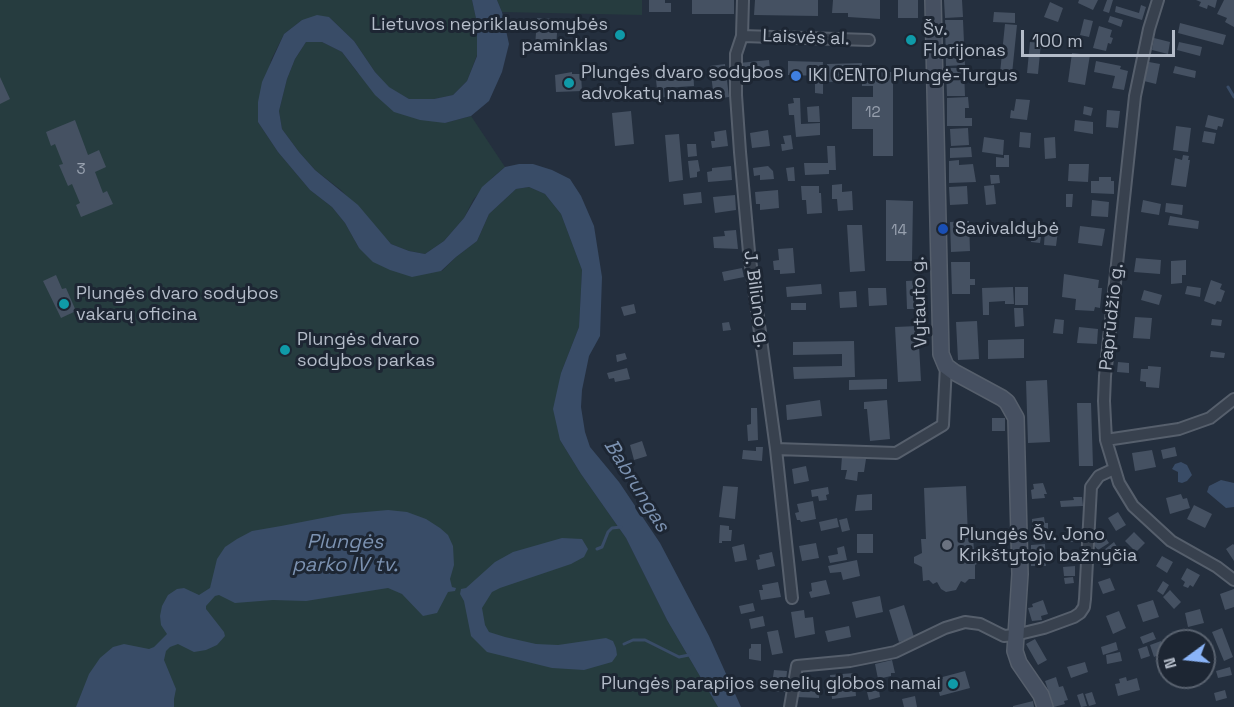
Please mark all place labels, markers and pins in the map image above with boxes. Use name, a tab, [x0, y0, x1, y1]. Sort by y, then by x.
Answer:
place label: Lietuvos nepriklausomybės paminklas	[371, 14, 608, 57]
place label: Šv. Florijonas	[923, 19, 1006, 62]
marker: Lietuvos nepriklausomybės paminklas	[613, 28, 627, 42]
marker: Šv. Florijonas	[904, 33, 918, 47]
place label: Plungės dvaro sodybos advokatų namas	[581, 62, 784, 104]
place label: IKI CENTO Plungė-Turgus	[808, 65, 1018, 87]
marker: IKI CENTO Plungė-Turgus	[789, 69, 803, 83]
marker: Plungės dvaro sodybos advokatų namas	[562, 76, 576, 90]
place label: Savivaldybė	[955, 218, 1059, 240]
marker: Savivaldybė	[936, 222, 950, 236]
place label: Plungės dvaro sodybos vakarų oficina	[76, 283, 279, 326]
marker: Plungės dvaro sodybos vakarų oficina	[57, 297, 71, 311]
place label: Plungės dvaro sodybos parkas	[297, 329, 435, 372]
marker: Plungės dvaro sodybos parkas	[278, 343, 292, 357]
place label: Plungės Šv. Jono Krikštytojo bažnyčia	[959, 524, 1137, 566]
marker: Plungės Šv. Jono Krikštytojo bažnyčia	[940, 538, 954, 552]
place label: Plungės parapijos senelių globos namai	[601, 673, 941, 695]
marker: Plungės parapijos senelių globos namai	[946, 677, 960, 691]

